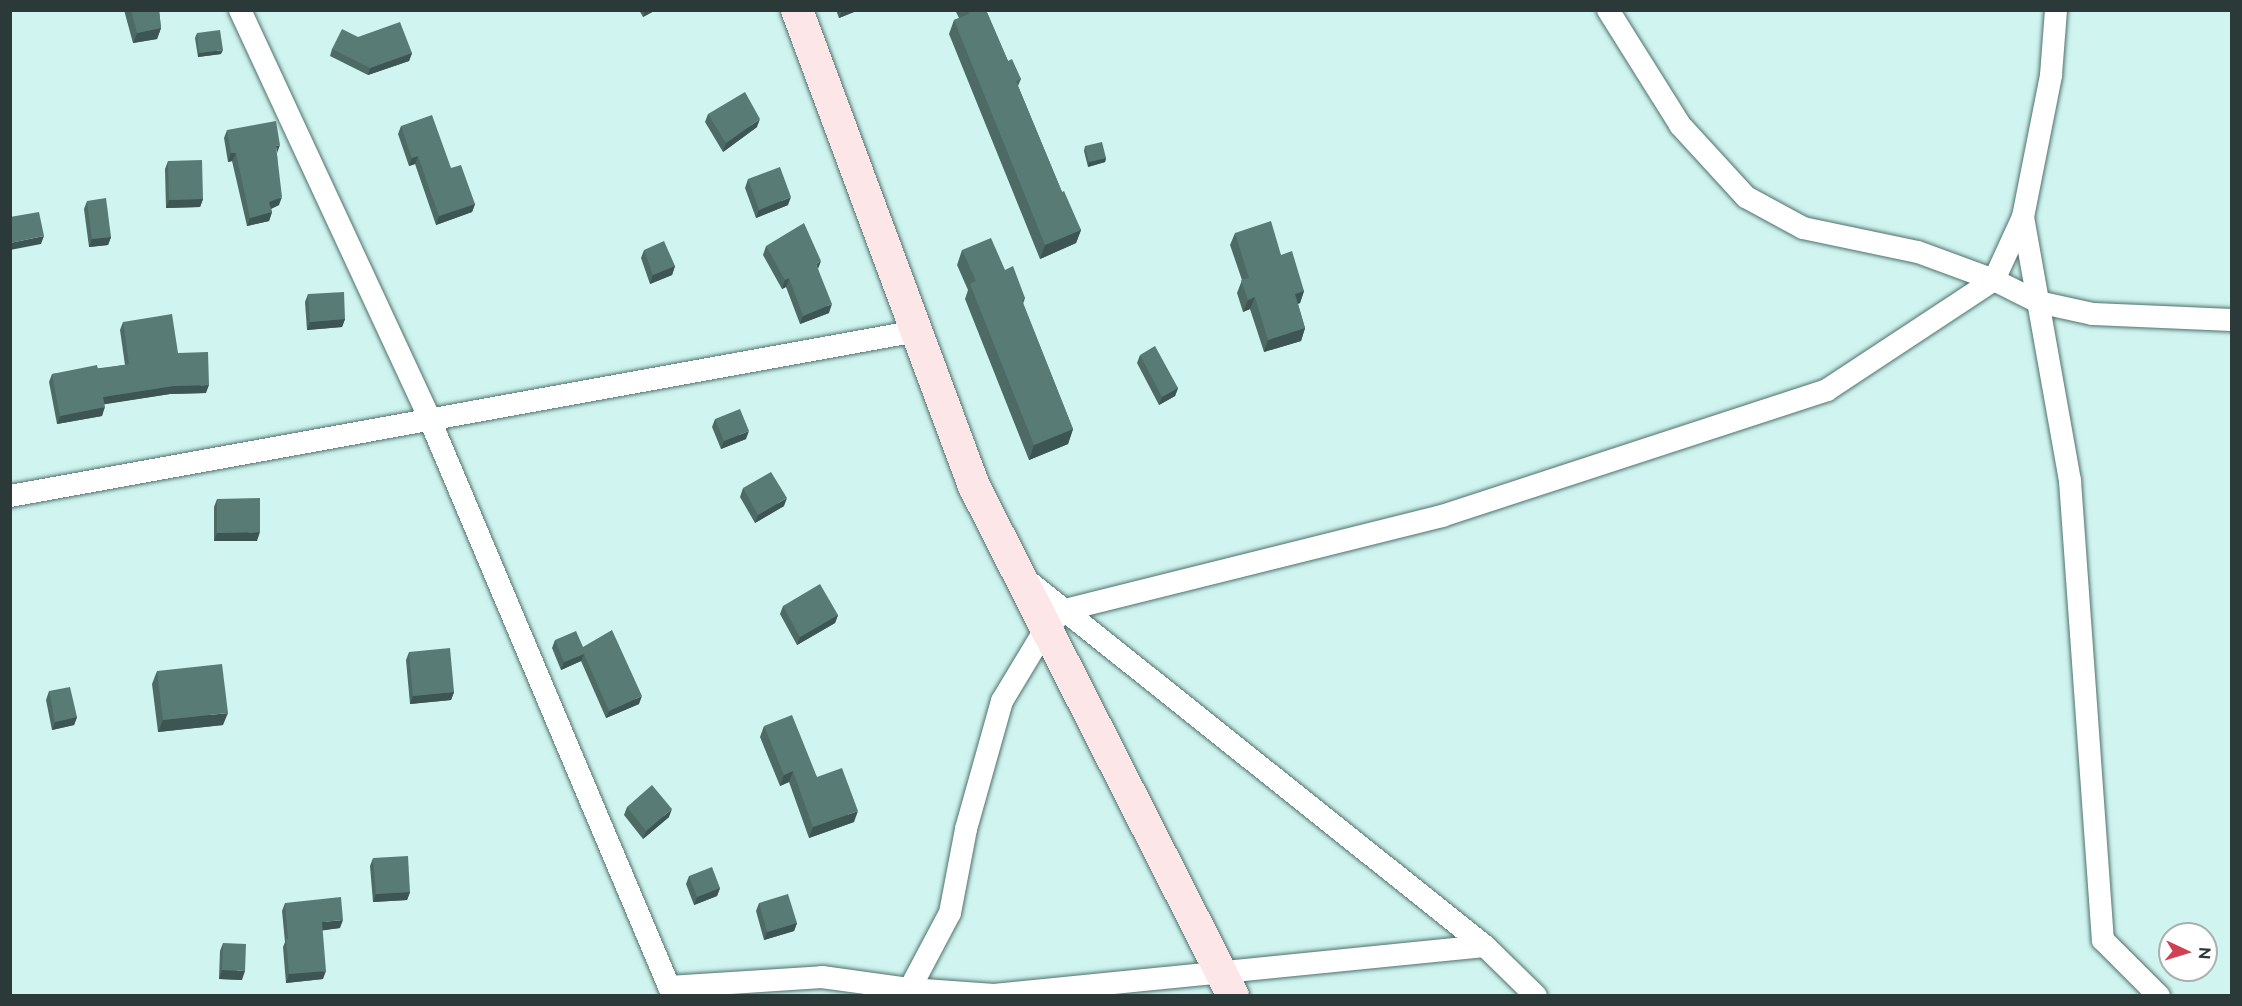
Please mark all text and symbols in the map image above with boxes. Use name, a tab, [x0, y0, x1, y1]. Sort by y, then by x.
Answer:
north arrow	[2158, 922, 2218, 982]
text: N	[2195, 946, 2214, 960]

